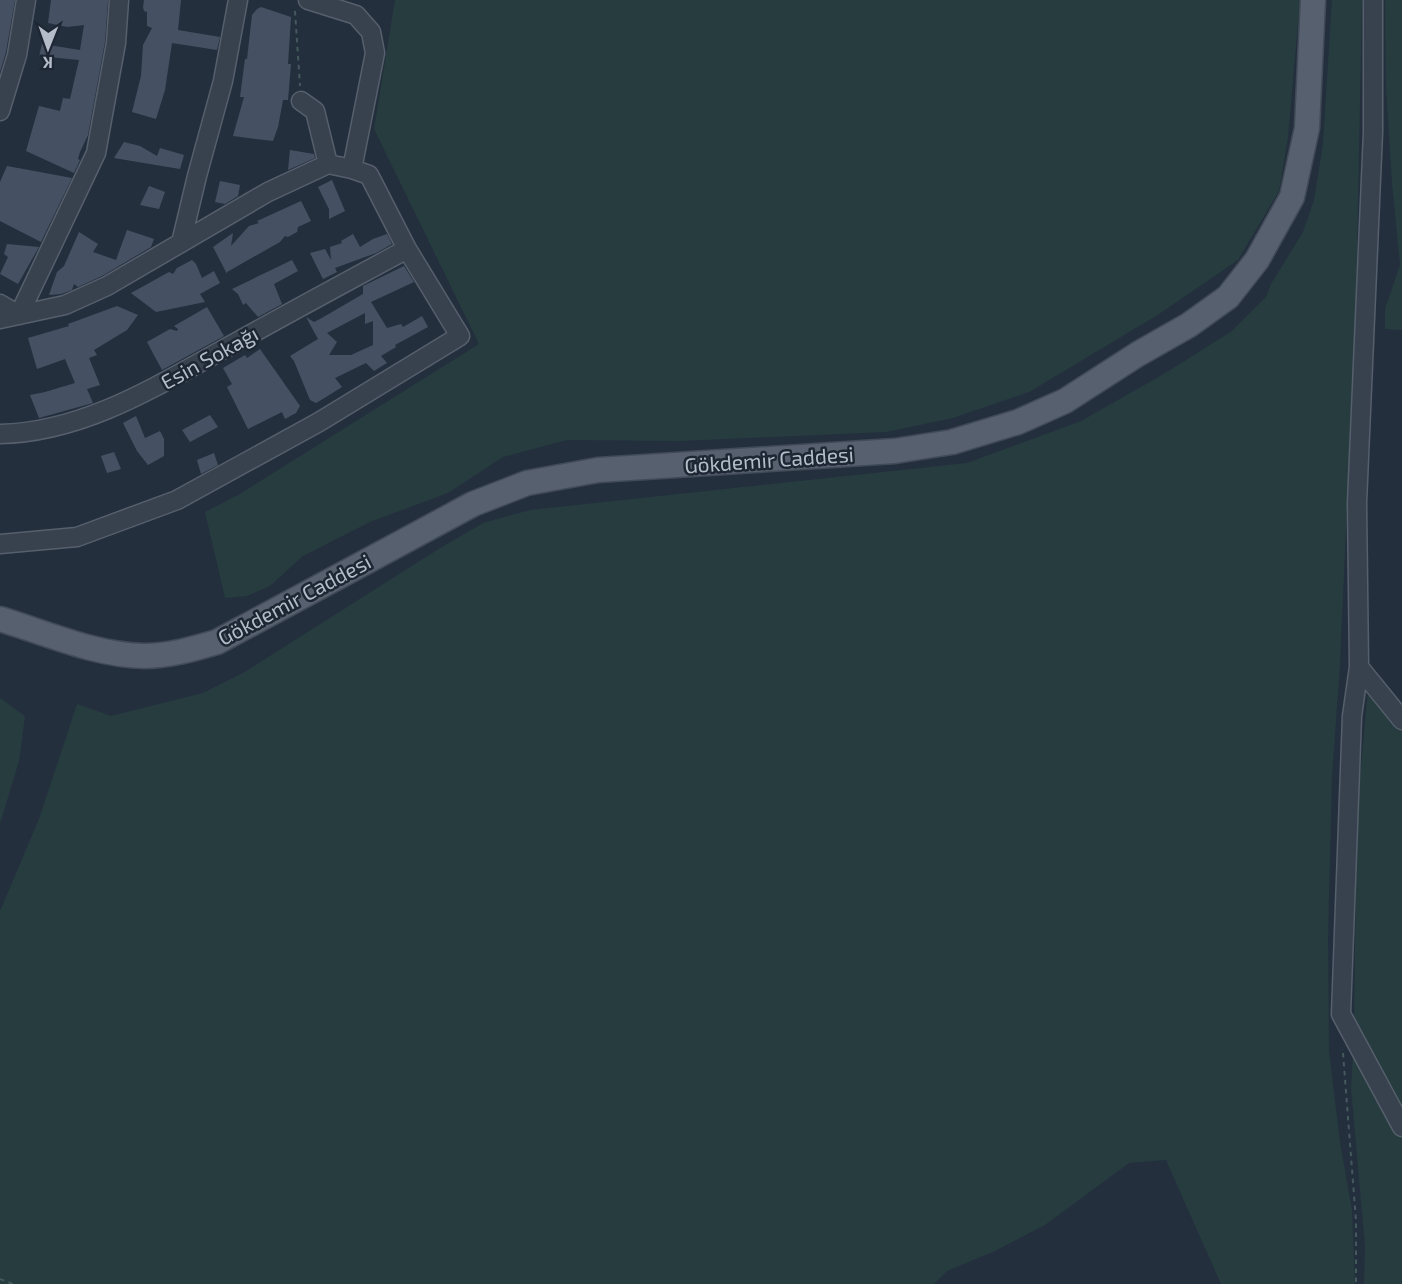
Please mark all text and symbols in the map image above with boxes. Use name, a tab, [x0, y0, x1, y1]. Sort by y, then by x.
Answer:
north arrow	[18, 18, 78, 78]
text: K	[42, 54, 53, 73]
street label: Esin Sokağı	[156, 320, 262, 394]
street label: Gökdemir Caddesi	[683, 441, 855, 477]
street label: Gökdemir Caddesi	[213, 548, 375, 650]

